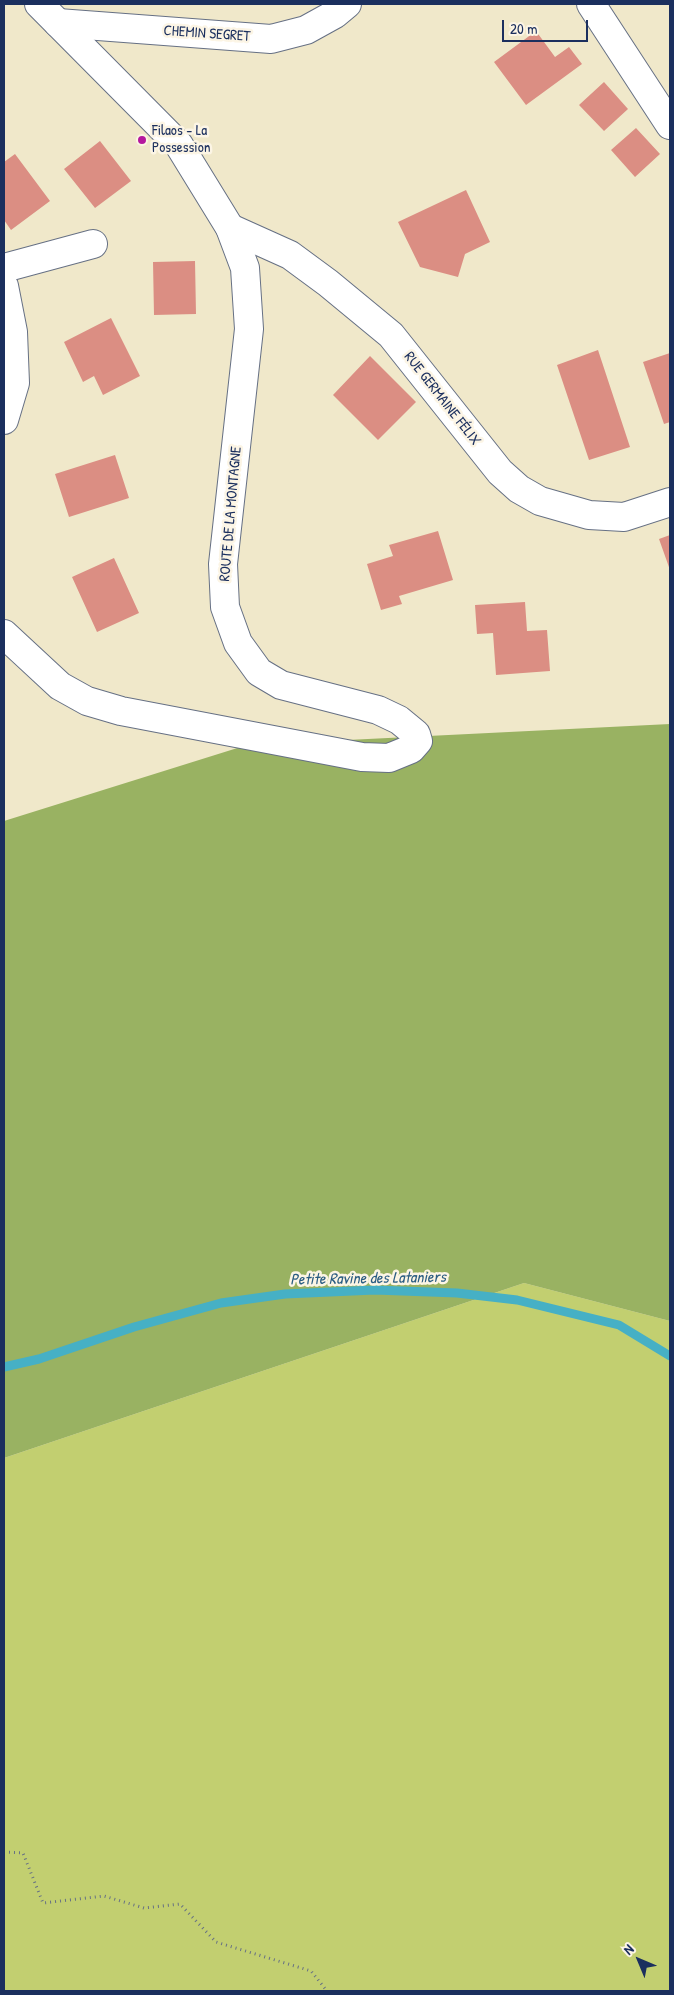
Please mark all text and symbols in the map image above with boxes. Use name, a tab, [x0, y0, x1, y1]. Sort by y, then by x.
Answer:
scale bar	[504, 10, 590, 42]
text: 20 m	[510, 18, 537, 39]
street label: CHEMIN SEGRET	[163, 22, 251, 46]
place label: Filaos - La Possession	[152, 122, 211, 157]
marker: Filaos - La Possession	[136, 134, 148, 146]
street label: RUE GERMAINE FÉLIX	[400, 349, 484, 449]
street label: ROUTE DE LA MONTAGNE	[216, 446, 246, 582]
water label: Petite Ravine des Lataniers	[290, 1268, 446, 1290]
north arrow	[614, 1935, 664, 1985]
text: N	[619, 1940, 637, 1958]

